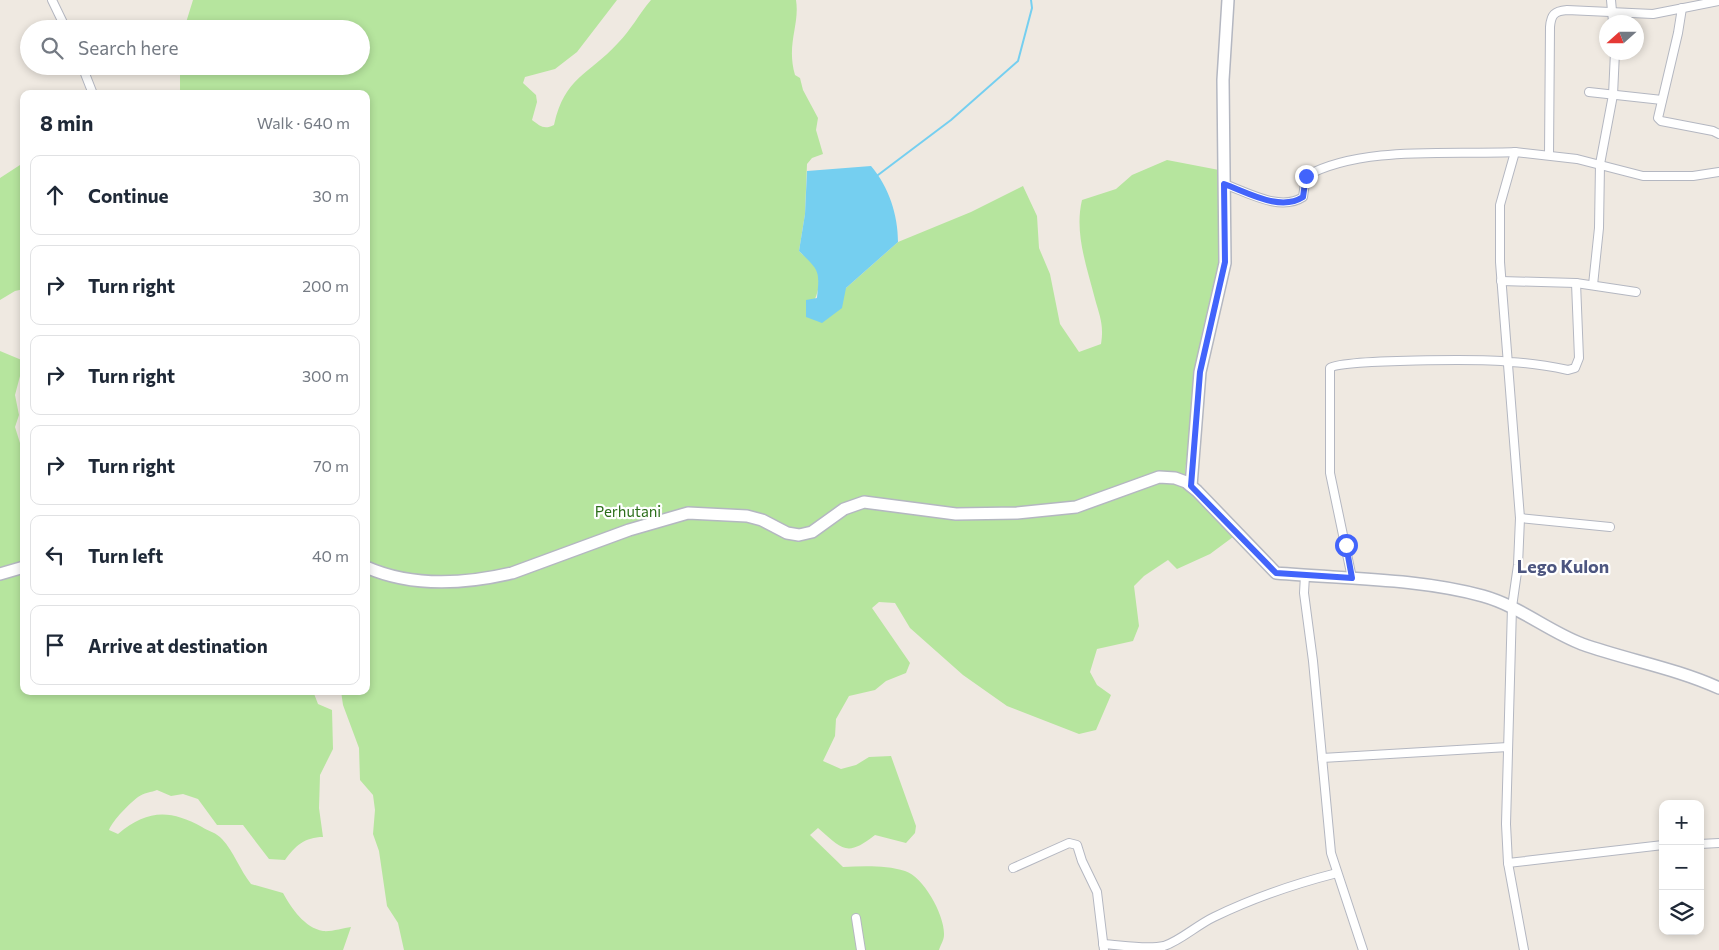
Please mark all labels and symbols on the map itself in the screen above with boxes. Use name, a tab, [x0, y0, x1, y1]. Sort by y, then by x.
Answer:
north arrow	[1599, 15, 1644, 60]
route end	[1295, 165, 1318, 188]
park label: Perhutani	[595, 502, 661, 520]
route start	[1335, 534, 1358, 557]
district label: Lego Kulon	[1517, 555, 1609, 577]

